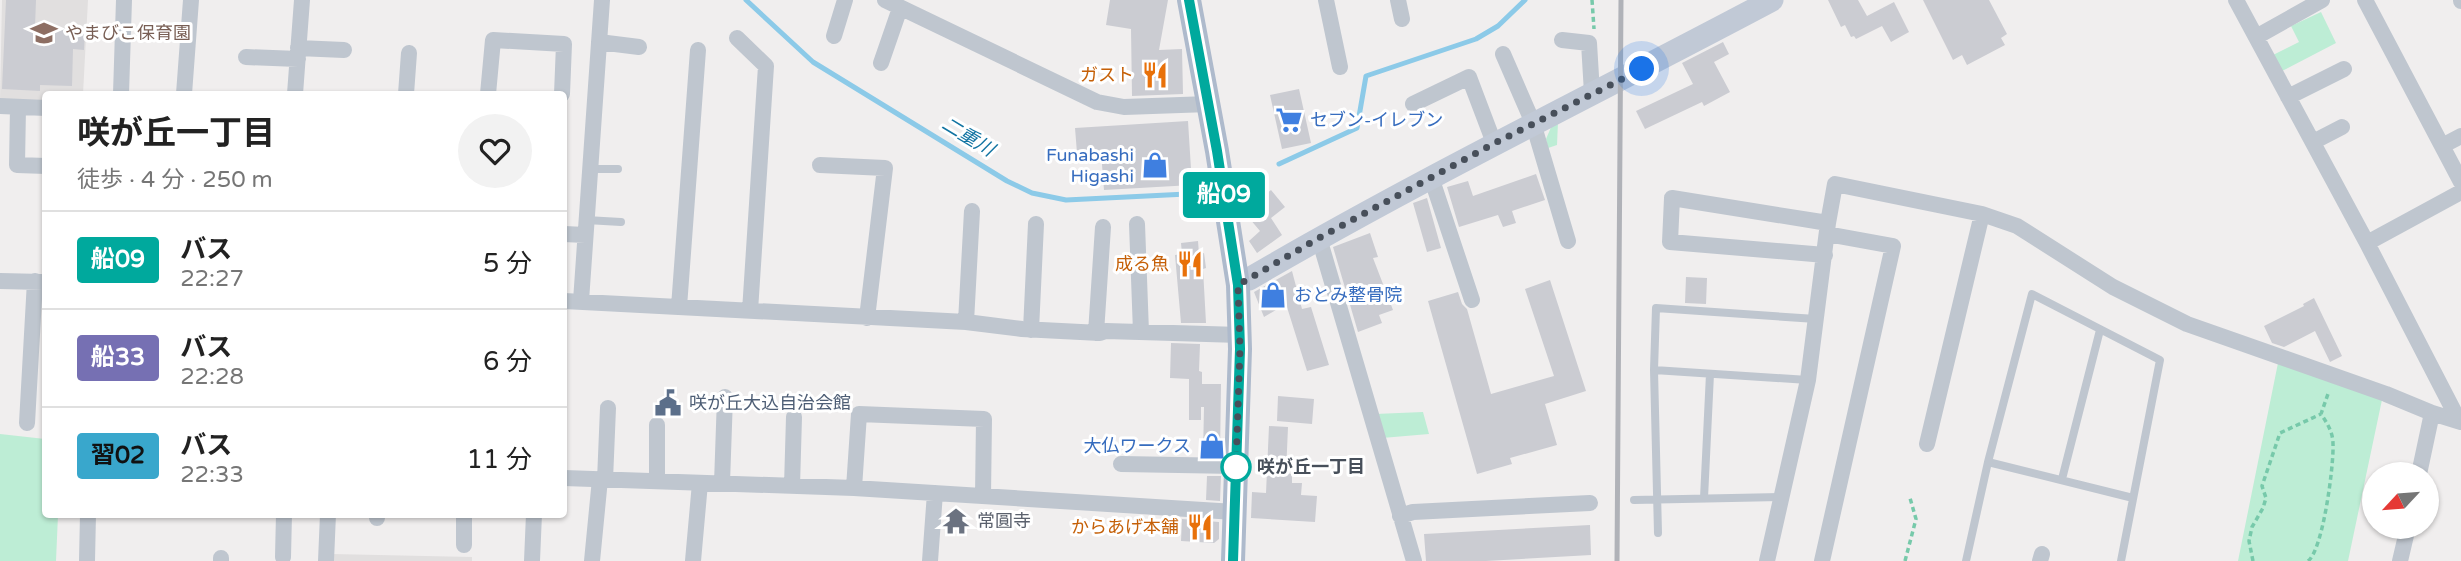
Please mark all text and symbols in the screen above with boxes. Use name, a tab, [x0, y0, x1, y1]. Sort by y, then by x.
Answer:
school or university icon: やまびこ保育園	[29, 18, 59, 48]
place label: やまびこ保育園	[65, 22, 191, 44]
your location	[1624, 51, 1659, 86]
restaurant icon: ガスト	[1140, 60, 1170, 90]
place label: ガスト	[1080, 64, 1134, 86]
supermarket icon: セブン-イレブン	[1274, 105, 1304, 135]
place label: セブン-イレブン	[1310, 109, 1443, 131]
water label: 二重川	[938, 113, 1000, 162]
text: 咲が丘一丁目	[77, 114, 275, 153]
button: heart	[458, 114, 532, 188]
place label: Funabashi Higashi	[1046, 144, 1134, 187]
shop icon: Funabashi Higashi	[1140, 150, 1170, 180]
text: 徒歩 · 4 分 · 250 m	[77, 166, 273, 194]
line badge: 船09	[1184, 172, 1264, 218]
text: 船09	[1197, 180, 1251, 209]
text: バス	[180, 234, 232, 265]
text: 船09	[91, 245, 145, 274]
text: 5 分	[483, 248, 532, 279]
restaurant icon: 成る魚	[1175, 249, 1205, 279]
place label: 成る魚	[1115, 253, 1169, 275]
text: 22:27	[180, 265, 244, 293]
shop icon: おとみ整骨院	[1258, 280, 1288, 310]
place label: おとみ整骨院	[1294, 284, 1402, 306]
text: バス	[180, 332, 232, 363]
text: 船33	[91, 343, 145, 372]
text: 6 分	[483, 346, 532, 377]
text: 22:28	[180, 363, 244, 391]
public building icon: 咲が丘大込自治会館	[653, 388, 683, 418]
place label: 咲が丘大込自治会館	[689, 392, 851, 414]
text: バス	[180, 430, 232, 461]
shop icon: 大仏ワークス	[1197, 431, 1227, 461]
place label: 大仏ワークス	[1084, 435, 1191, 457]
text: 習02	[91, 441, 145, 470]
text: 11 分	[467, 444, 532, 475]
marker: 咲が丘一丁目	[1221, 452, 1251, 482]
place label: 咲が丘一丁目	[1257, 456, 1365, 478]
text: 22:33	[180, 461, 244, 489]
north arrow	[2362, 462, 2440, 539]
map controls	[2362, 462, 2439, 539]
temple icon: 常圓寺	[941, 506, 971, 536]
place label: 常圓寺	[977, 510, 1031, 532]
restaurant icon: からあげ本舗	[1185, 512, 1215, 542]
place label: からあげ本舗	[1071, 516, 1179, 538]

